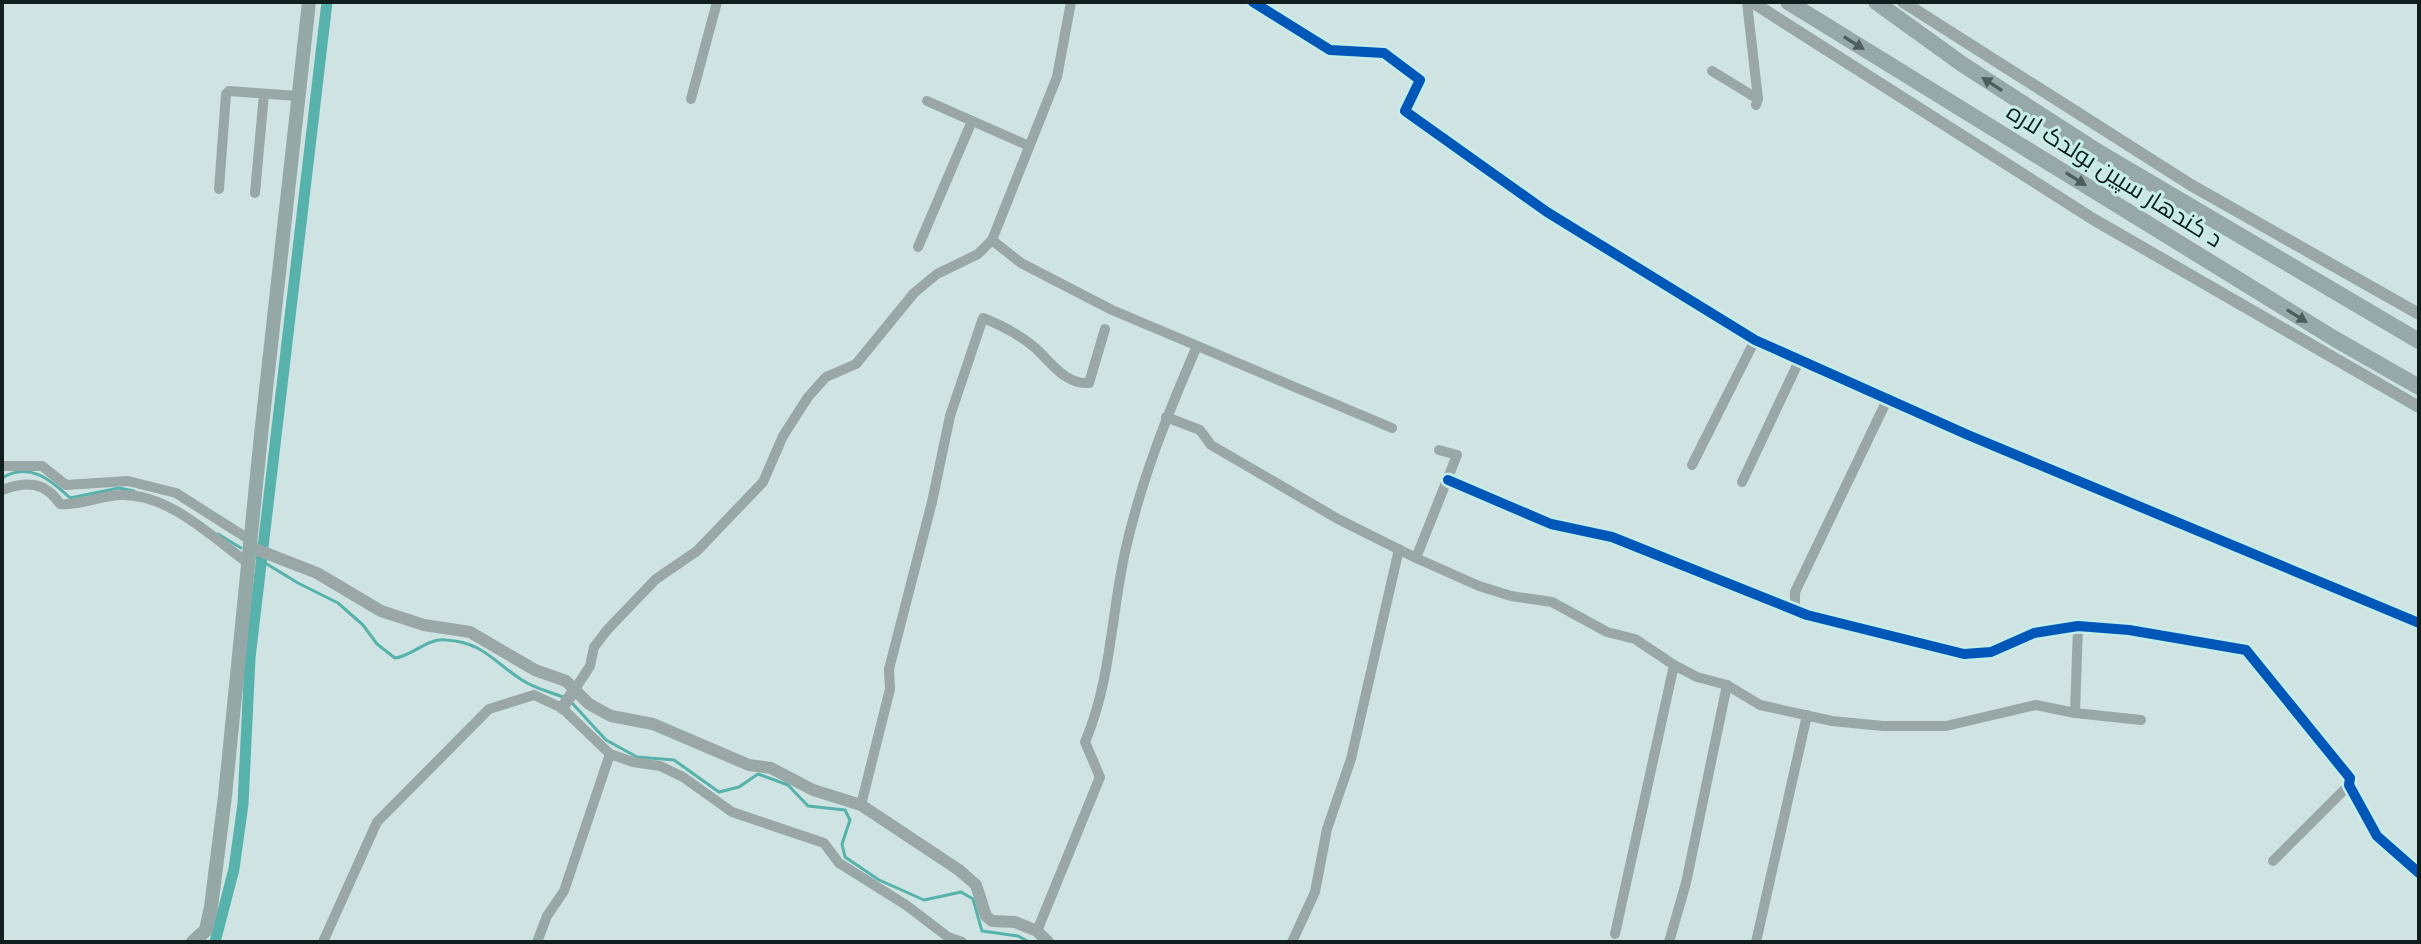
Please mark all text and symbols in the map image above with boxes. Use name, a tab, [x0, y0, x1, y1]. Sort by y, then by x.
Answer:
one-way arrow	[1843, 36, 1865, 50]
one-way arrow	[1982, 76, 2003, 91]
street label: د کندهار سپین بولدک لاره	[2001, 96, 2229, 254]
one-way arrow	[2065, 172, 2087, 186]
one-way arrow	[2286, 308, 2308, 322]

